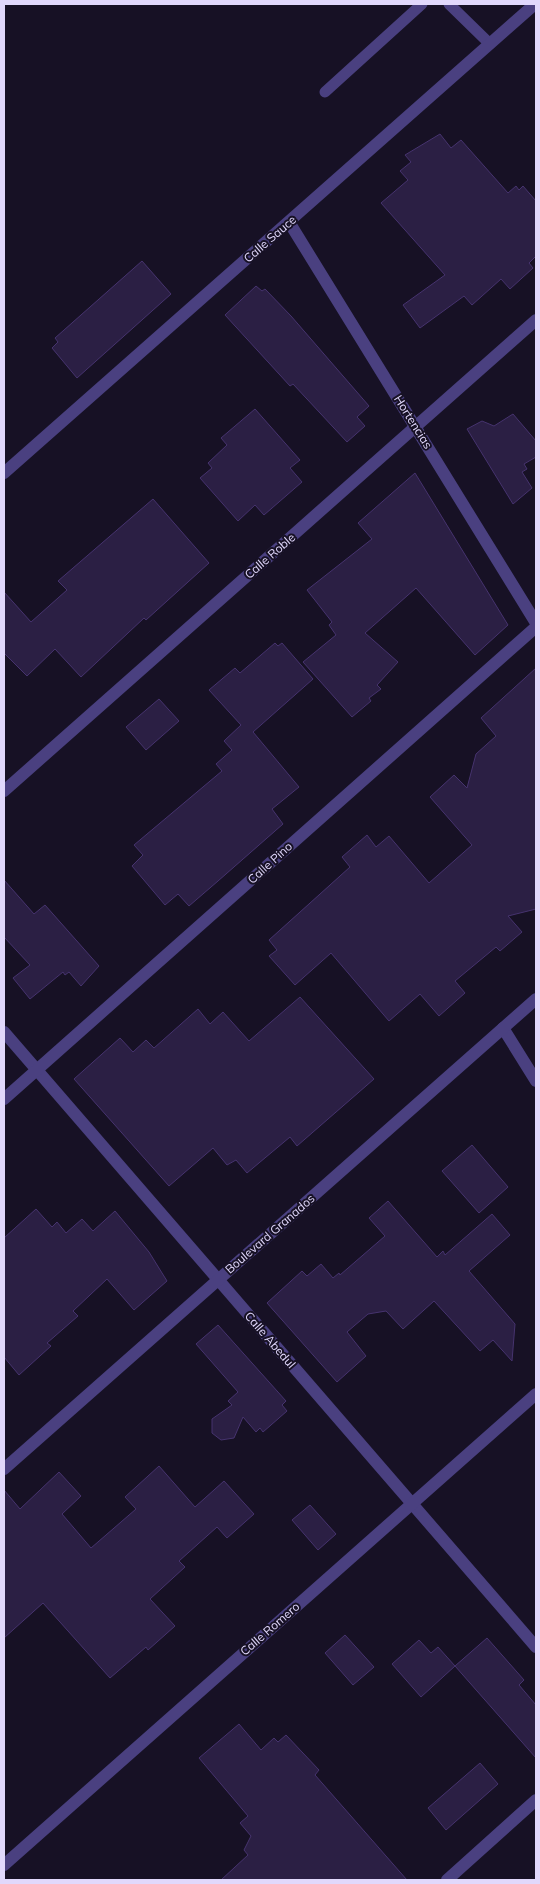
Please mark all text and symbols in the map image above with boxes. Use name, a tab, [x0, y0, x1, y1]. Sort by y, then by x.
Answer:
street label: Calle Sauce	[240, 212, 299, 265]
street label: Hortencias	[391, 392, 436, 451]
street label: Calle Roble	[241, 530, 298, 582]
street label: Calle Pino	[244, 839, 295, 887]
street label: Boulevard Granados	[222, 1191, 318, 1277]
street label: Calle Abedul	[242, 1308, 299, 1371]
street label: Calle Romero	[237, 1599, 303, 1658]

